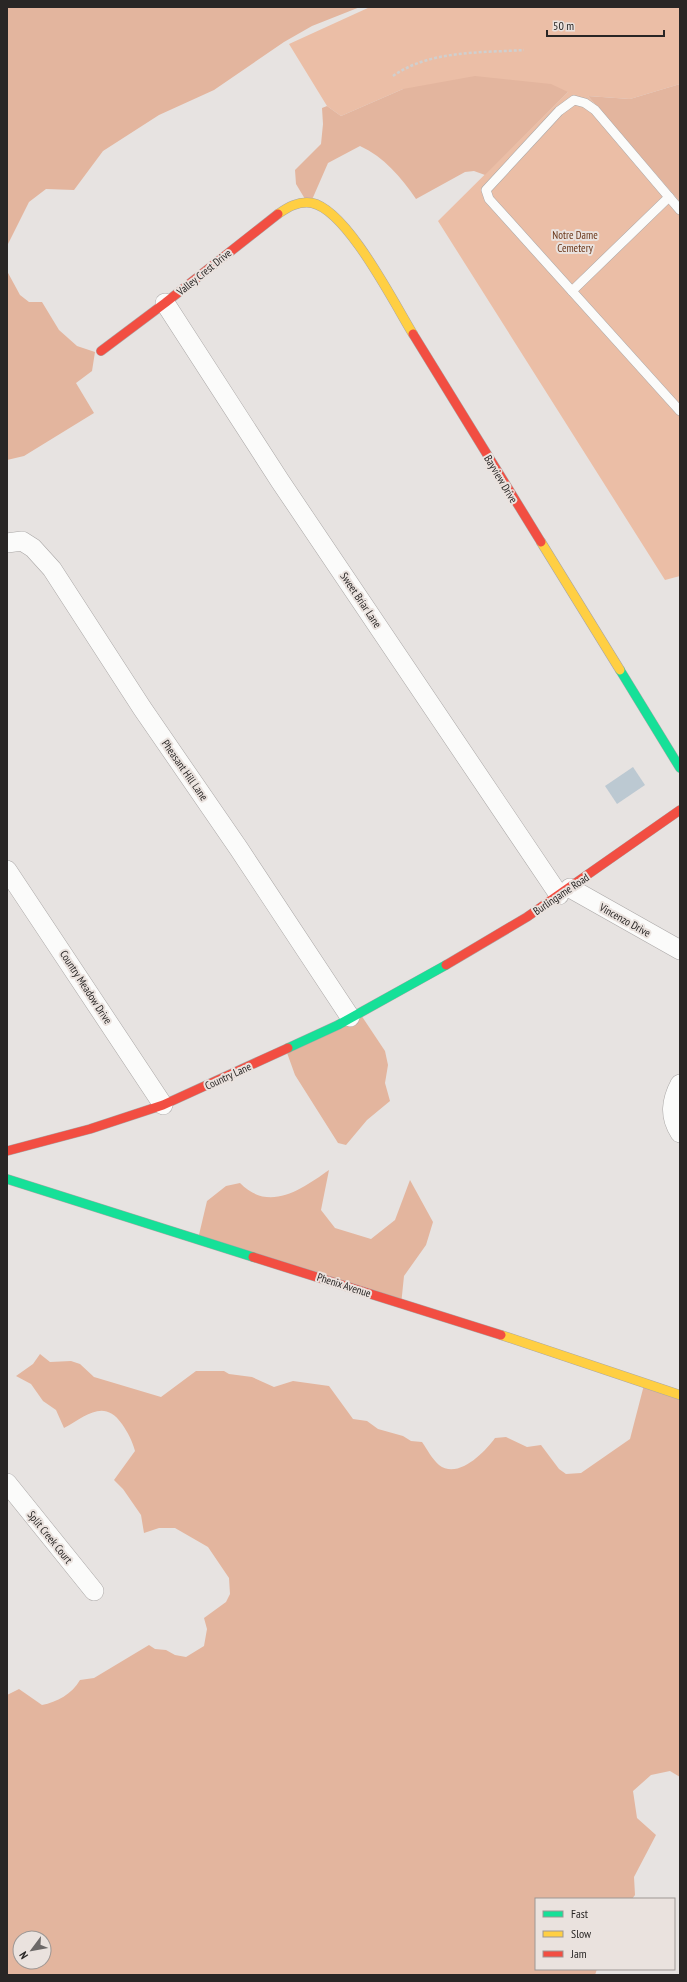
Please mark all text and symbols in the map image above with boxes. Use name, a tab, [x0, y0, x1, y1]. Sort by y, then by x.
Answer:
scale bar	[547, 12, 664, 38]
text: 50 m	[553, 18, 574, 33]
park label: Notre Dame Cemetery	[552, 228, 598, 255]
street label: Valley Crest Drive	[173, 245, 234, 299]
street label: Bayview Drive	[481, 452, 521, 506]
street label: Sweet Briar Lane	[337, 570, 385, 631]
street label: Pheasant Hill Lane	[159, 737, 211, 803]
street label: Burlingame Road	[530, 870, 592, 918]
street label: Vincenzo Drive	[596, 900, 653, 940]
street label: Country Meadow Drive	[57, 947, 115, 1027]
street label: Country Lane	[203, 1059, 254, 1093]
street label: Phenix Avenue	[315, 1270, 373, 1300]
street label: Split Creek Court	[25, 1508, 75, 1566]
legend	[535, 1898, 675, 1970]
text: Fast	[571, 1906, 589, 1921]
text: Slow	[571, 1926, 592, 1941]
north arrow	[12, 1930, 52, 1970]
text: Jam	[570, 1946, 587, 1961]
text: N	[16, 1949, 31, 1962]

